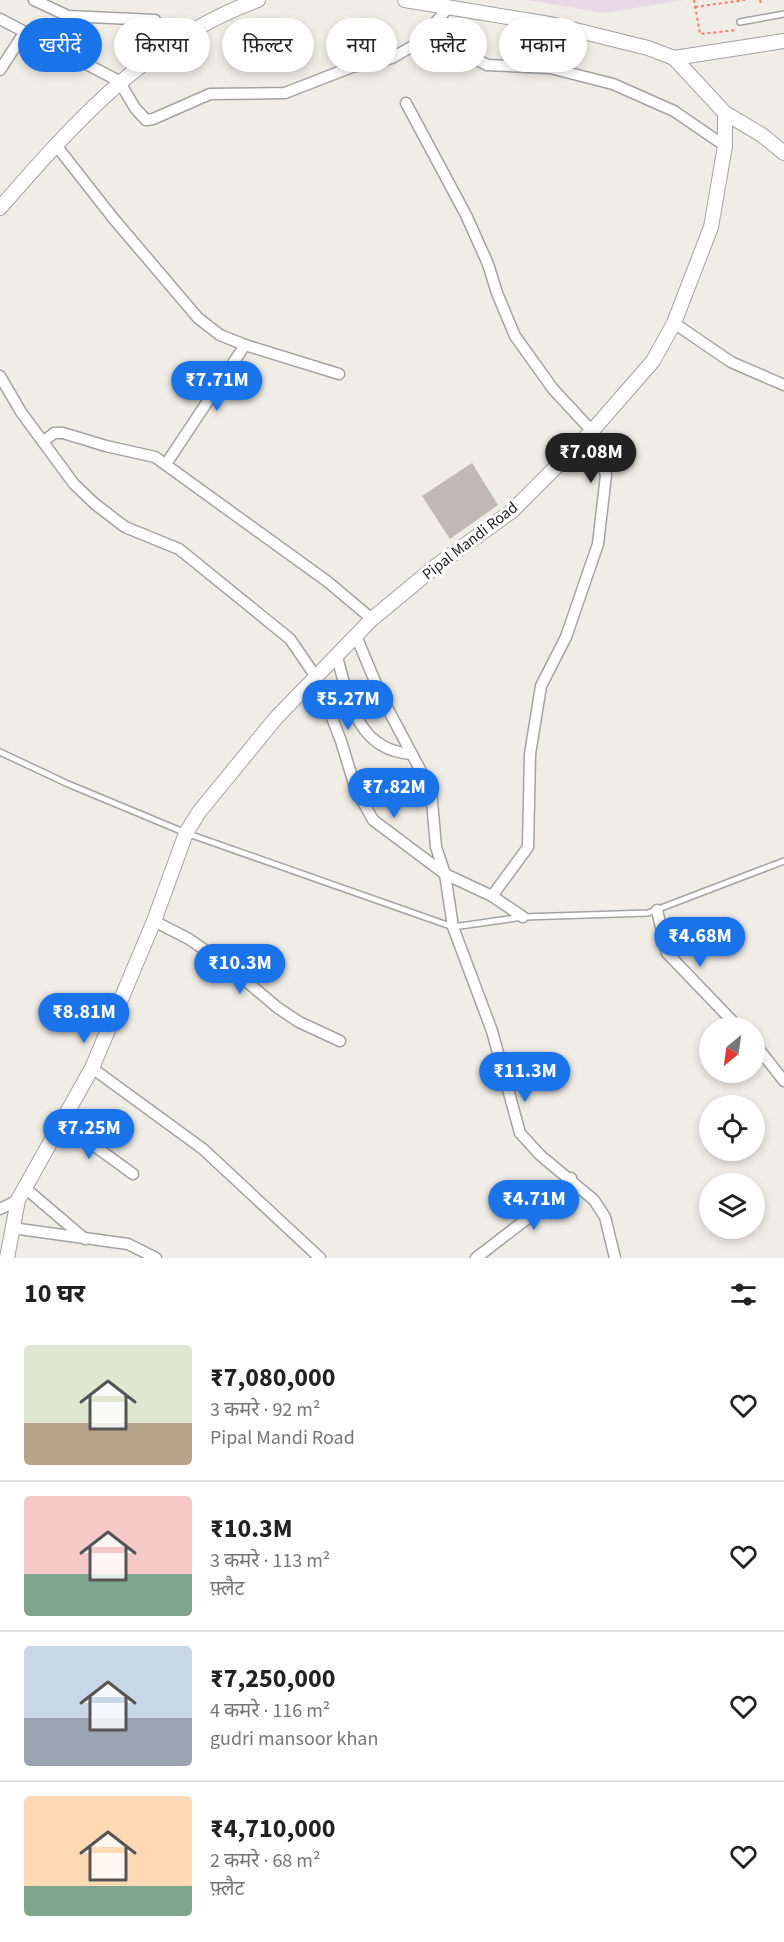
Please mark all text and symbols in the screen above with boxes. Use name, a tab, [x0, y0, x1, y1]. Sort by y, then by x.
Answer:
chip: खरीदें	[18, 18, 102, 72]
chip: किराया	[114, 18, 210, 72]
chip: फ़िल्टर	[222, 18, 314, 72]
chip: नया	[326, 18, 397, 72]
chip: फ़्लैट	[409, 18, 487, 72]
chip: मकान	[499, 18, 587, 72]
pin: ₹7.71M	[168, 361, 266, 412]
text: ₹7.71M	[185, 366, 249, 394]
pin: ₹7.08M	[542, 433, 640, 484]
text: ₹7.08M	[559, 438, 623, 466]
street label: Pipal Mandi Road	[418, 497, 522, 585]
pin: ₹5.27M	[299, 680, 397, 731]
text: ₹5.27M	[316, 685, 380, 713]
pin: ₹7.82M	[345, 768, 443, 819]
text: ₹7.82M	[362, 773, 426, 801]
pin: ₹4.68M	[651, 917, 749, 968]
text: ₹4.68M	[668, 922, 732, 950]
pin: ₹10.3M	[191, 944, 289, 995]
text: ₹10.3M	[208, 949, 272, 977]
pin: ₹8.81M	[35, 993, 133, 1044]
text: ₹8.81M	[52, 998, 116, 1026]
north arrow	[699, 1017, 765, 1083]
map controls	[699, 1017, 765, 1239]
pin: ₹11.3M	[476, 1052, 574, 1103]
text: ₹11.3M	[493, 1057, 557, 1085]
button: locate	[699, 1095, 765, 1161]
pin: ₹7.25M	[40, 1109, 138, 1160]
text: ₹7.25M	[57, 1114, 121, 1142]
button: layers	[699, 1173, 765, 1239]
pin: ₹4.71M	[485, 1180, 583, 1231]
text: ₹4.71M	[502, 1185, 566, 1213]
text: 10 घर	[24, 1275, 85, 1312]
icon: filters	[727, 1278, 760, 1311]
text: ₹7,080,000	[210, 1359, 335, 1396]
icon: home	[72, 1369, 144, 1441]
icon: heart	[727, 1389, 760, 1422]
text: 3 कमरे · 92 m²	[210, 1396, 320, 1424]
text: Pipal Mandi Road	[210, 1424, 355, 1452]
text: ₹10.3M	[210, 1510, 293, 1547]
icon: home	[72, 1520, 144, 1592]
icon: heart	[727, 1540, 760, 1573]
text: 3 कमरे · 113 m²	[210, 1547, 330, 1575]
text: फ़्लैट	[210, 1575, 245, 1603]
text: ₹7,250,000	[210, 1660, 335, 1697]
icon: home	[72, 1670, 144, 1742]
icon: heart	[727, 1690, 760, 1723]
text: 4 कमरे · 116 m²	[210, 1697, 330, 1725]
text: gudri mansoor khan	[210, 1725, 378, 1753]
text: ₹4,710,000	[210, 1810, 335, 1847]
icon: home	[72, 1820, 144, 1892]
icon: heart	[727, 1840, 760, 1873]
text: 2 कमरे · 68 m²	[210, 1847, 320, 1875]
text: फ़्लैट	[210, 1875, 245, 1903]

